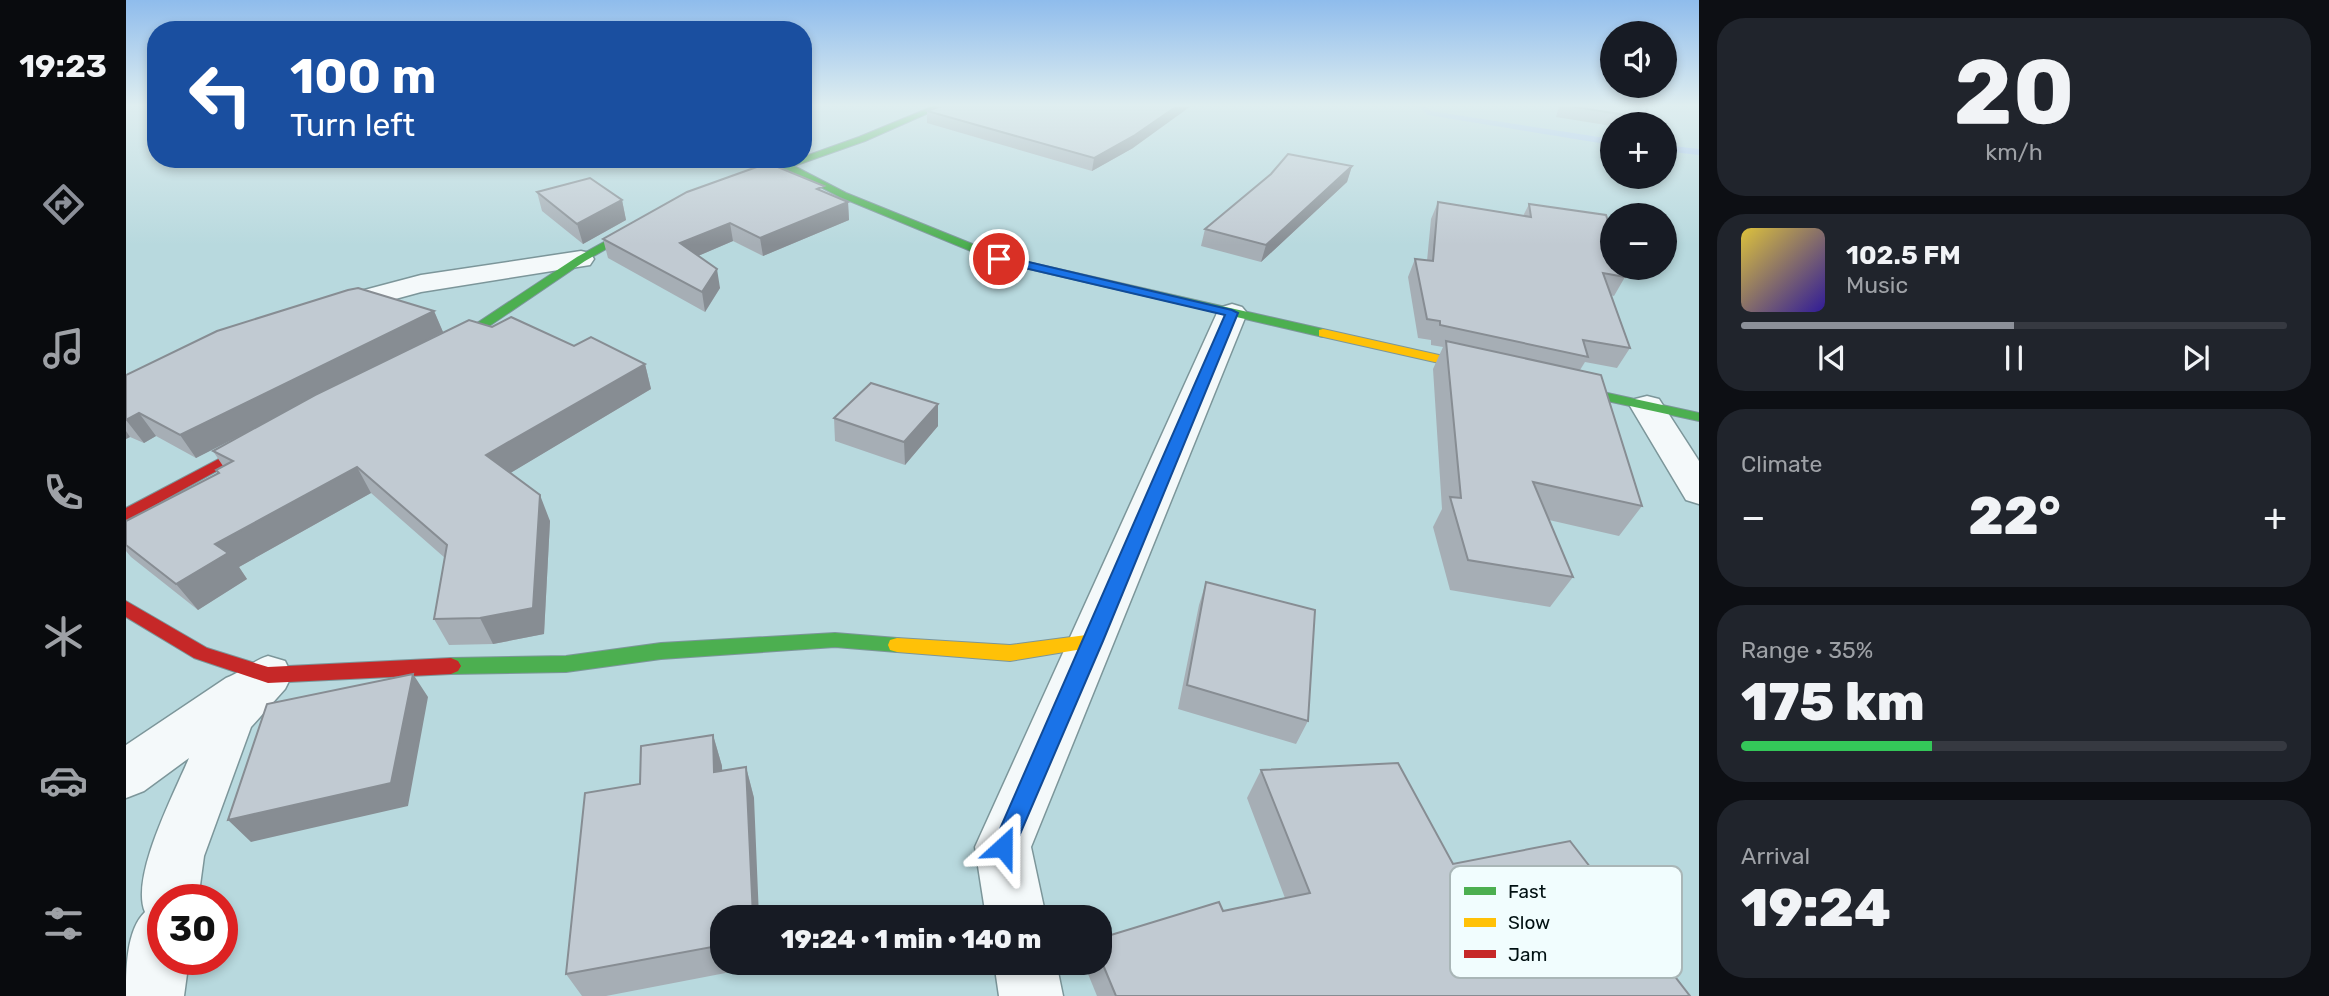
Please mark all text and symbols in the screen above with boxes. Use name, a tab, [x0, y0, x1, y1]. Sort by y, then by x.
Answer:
map controls	[1600, 21, 1677, 280]
button: sound	[1600, 21, 1677, 98]
text: 20	[1953, 38, 2075, 146]
text: 19:23	[19, 47, 107, 85]
text: 100 m	[290, 47, 436, 105]
icon: left	[175, 49, 266, 140]
text: Turn left	[290, 106, 415, 144]
button: +	[1600, 112, 1677, 189]
text: km/h	[1985, 138, 2043, 166]
icon: directions	[39, 180, 88, 229]
button: −	[1600, 203, 1677, 280]
pin	[969, 229, 1029, 289]
icon: arrive	[980, 240, 1018, 278]
text: 102.5 FM	[1846, 240, 1961, 271]
text: Music	[1846, 271, 1908, 299]
icon: music	[39, 324, 88, 373]
icon: previous	[1813, 339, 1851, 377]
icon: pause	[1995, 339, 2033, 377]
icon: next	[2177, 339, 2215, 377]
text: Climate	[1741, 450, 1822, 478]
icon: phone	[39, 468, 88, 517]
text: 22°	[1968, 485, 2061, 547]
text: −	[1741, 494, 1766, 540]
text: +	[2263, 494, 2287, 540]
icon: climate	[39, 612, 88, 661]
text: Range · 35%	[1741, 636, 1873, 664]
text: 175 km	[1741, 671, 1925, 733]
icon: car	[39, 756, 88, 805]
position arrow	[966, 810, 1040, 884]
text: Arrival	[1741, 842, 1810, 870]
legend	[1450, 866, 1682, 978]
text: 19:24	[1741, 877, 1891, 939]
text: Fast	[1508, 880, 1547, 903]
speed limit sign: 30	[147, 884, 238, 975]
icon: filters	[39, 899, 88, 948]
text: Slow	[1508, 911, 1550, 934]
text: 19:24 · 1 min · 140 m	[781, 924, 1041, 955]
text: Jam	[1508, 943, 1547, 966]

